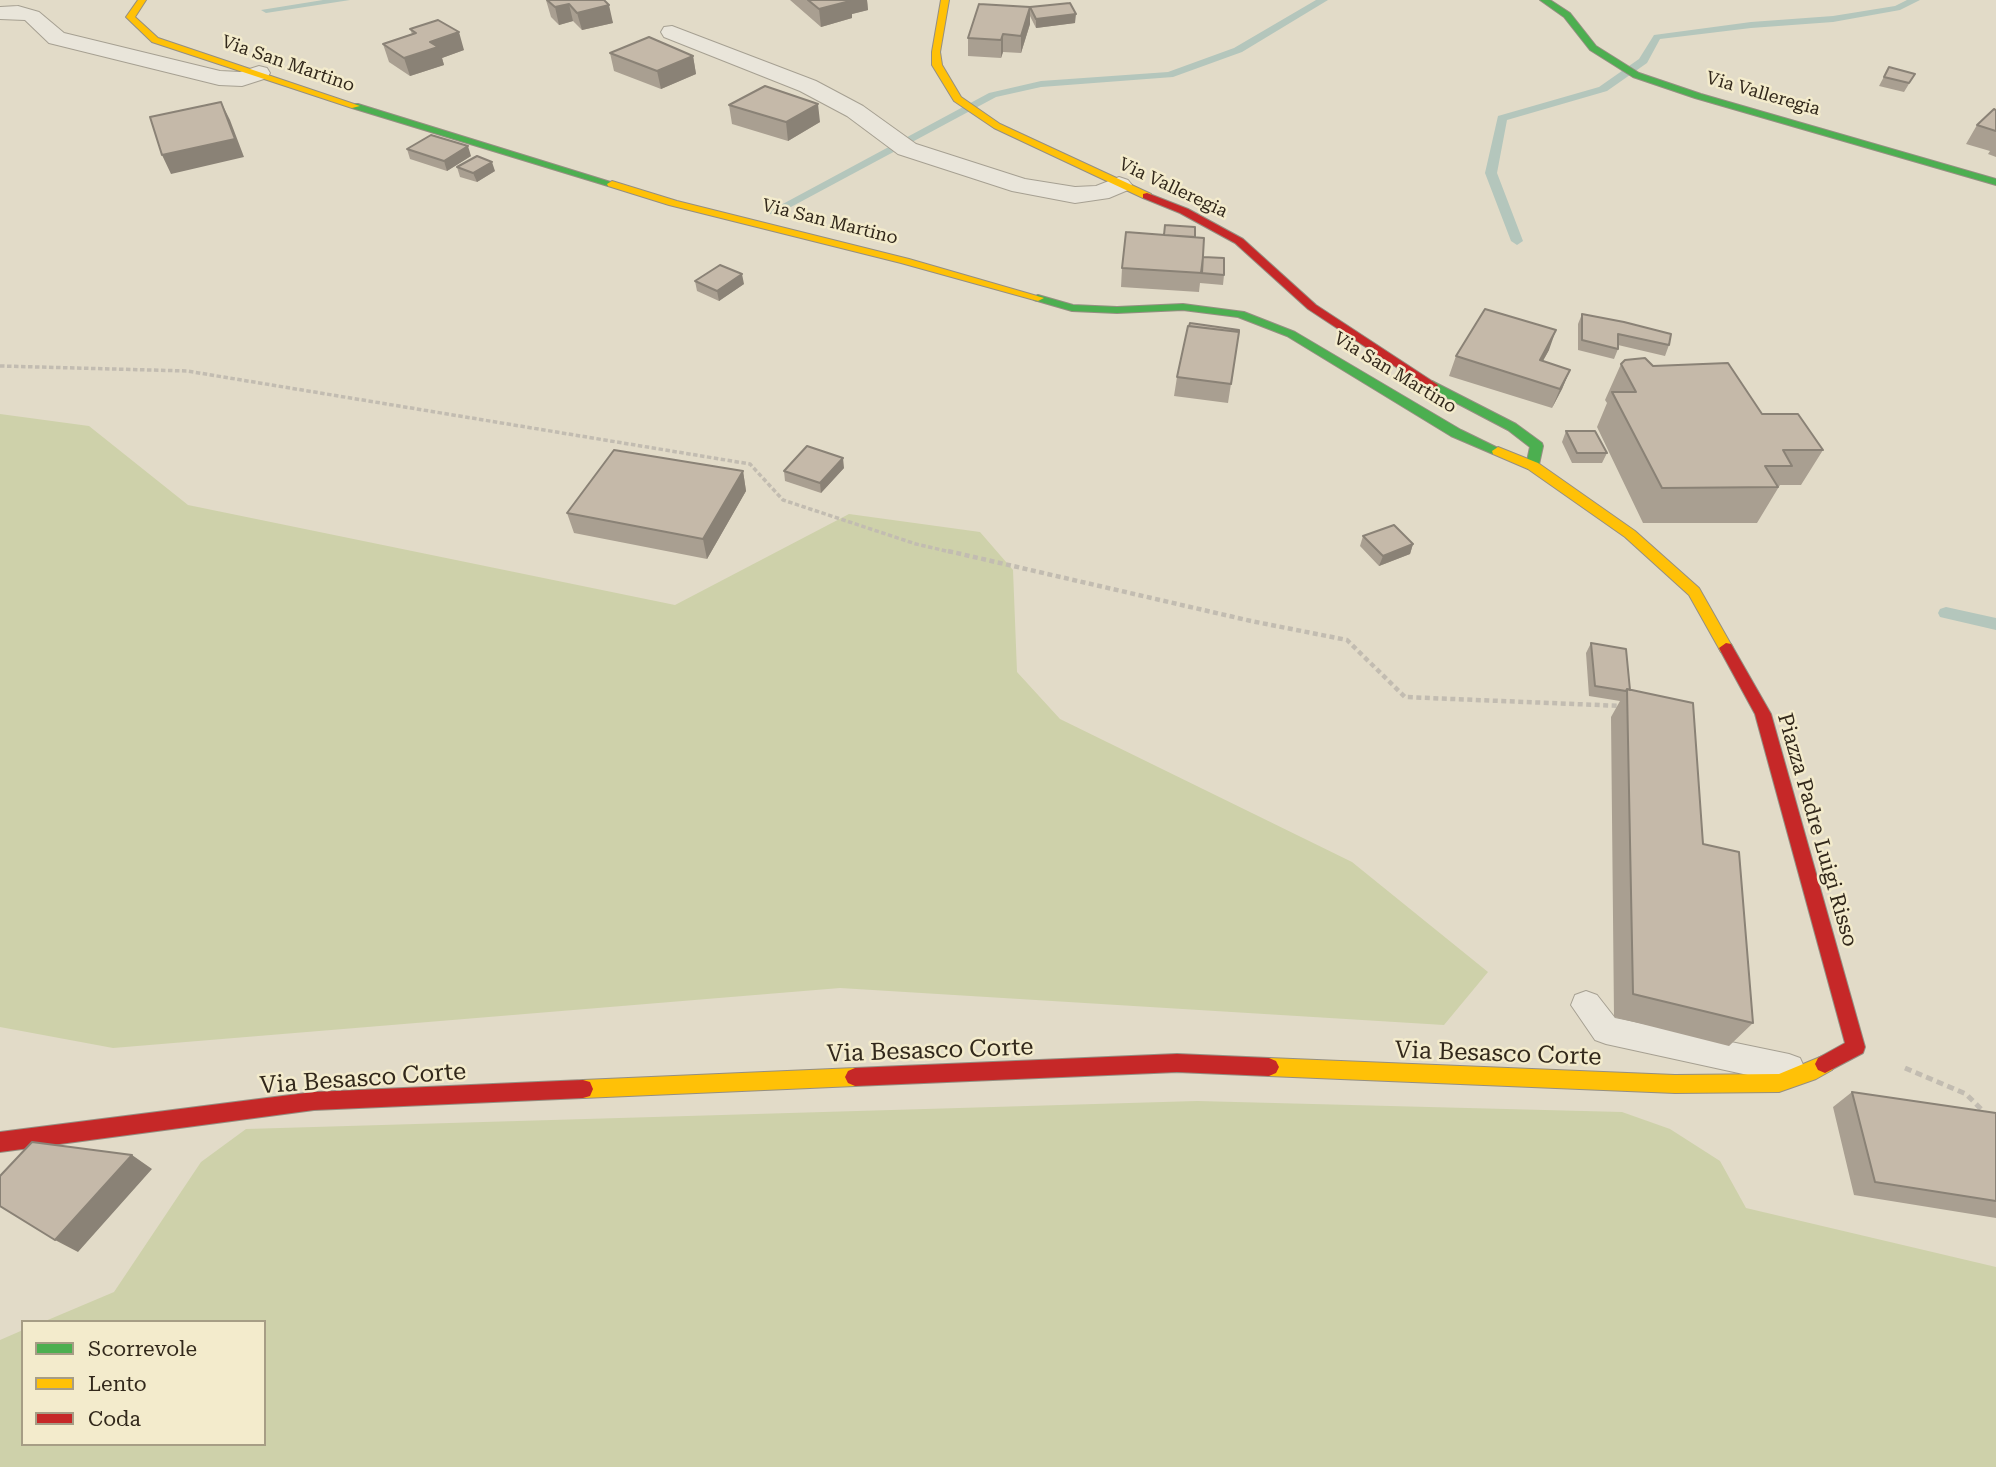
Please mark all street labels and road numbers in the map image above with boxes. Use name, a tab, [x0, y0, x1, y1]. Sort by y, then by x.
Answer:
street label: Via San Martino	[219, 31, 357, 97]
street label: Via Valleregia	[1704, 67, 1822, 121]
street label: Via Valleregia	[1115, 153, 1231, 223]
street label: Via San Martino	[760, 195, 900, 249]
street label: Via San Martino	[1330, 328, 1460, 418]
street label: Piazza Padre Luigi Risso	[1772, 710, 1862, 950]
street label: Via Besasco Corte	[826, 1033, 1034, 1069]
street label: Via Besasco Corte	[1394, 1036, 1602, 1072]
street label: Via Besasco Corte	[259, 1057, 467, 1101]

